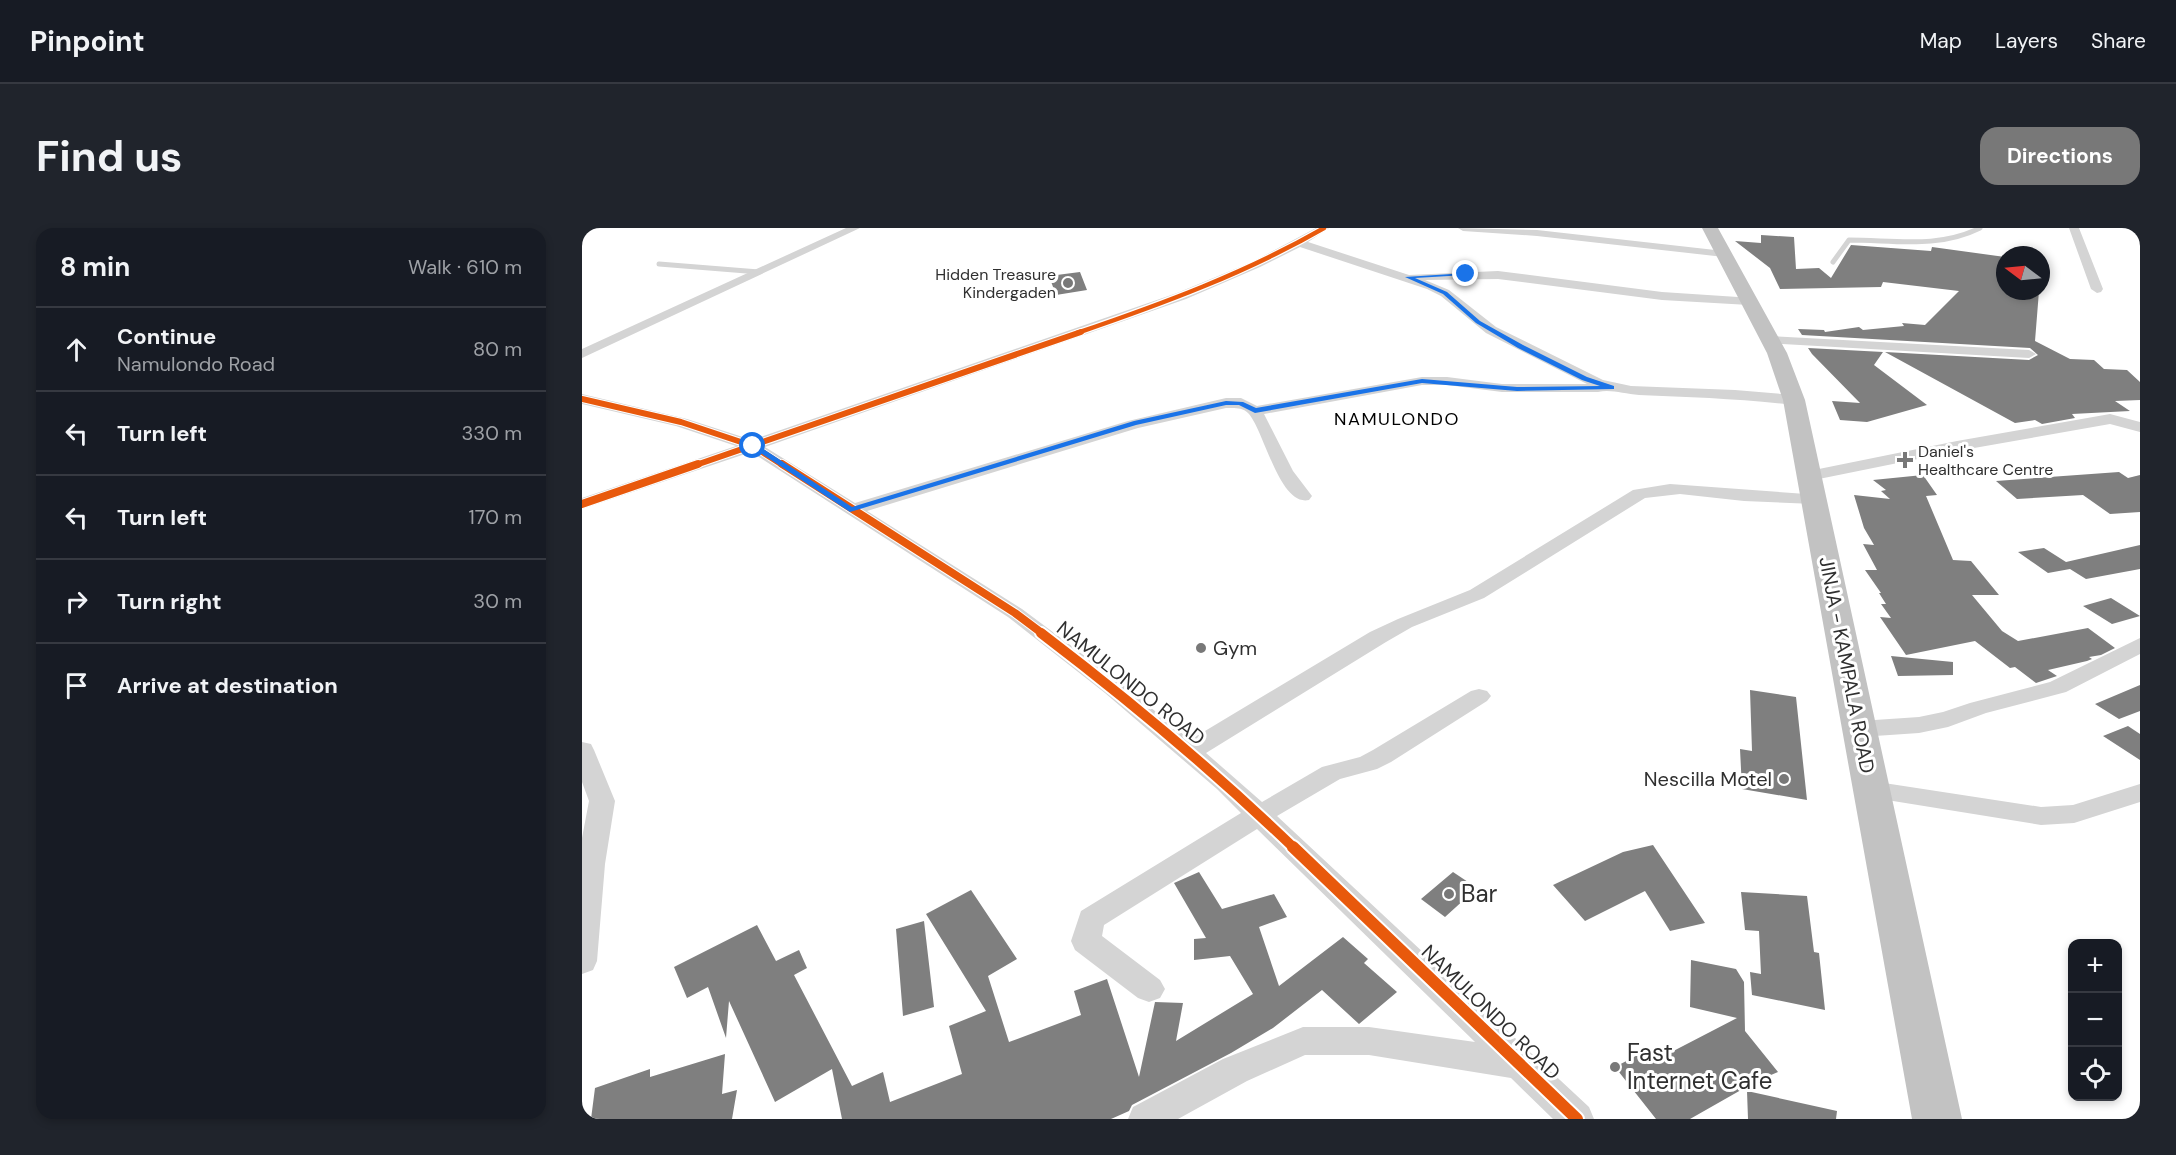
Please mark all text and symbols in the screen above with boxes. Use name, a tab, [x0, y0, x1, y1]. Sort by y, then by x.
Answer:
text: Pinpoint	[30, 23, 145, 60]
text: Map	[1920, 27, 1962, 55]
text: Layers	[1995, 27, 2058, 55]
text: Share	[2091, 27, 2146, 55]
button: Directions	[1980, 127, 2140, 185]
text: Find us	[36, 129, 182, 184]
north arrow	[1996, 246, 2050, 300]
text: 8 min	[60, 250, 130, 284]
text: Walk · 610 m	[408, 254, 522, 280]
route end	[1452, 260, 1478, 286]
place label: Hidden Treasure Kindergaden	[935, 264, 1056, 303]
marker: Hidden Treasure Kindergaden	[1061, 276, 1075, 290]
text: Continue	[117, 322, 216, 351]
icon: ahead	[60, 333, 93, 366]
text: 80 m	[473, 336, 522, 362]
text: Namulondo Road	[117, 351, 275, 377]
district label: NAMULONDO	[1334, 407, 1460, 431]
icon: left	[60, 417, 93, 450]
text: Turn left	[117, 419, 207, 448]
text: 330 m	[462, 420, 522, 446]
route start	[739, 432, 765, 458]
place label: Daniel's Healthcare Centre	[1918, 441, 2053, 480]
marker: Daniel's Healthcare Centre	[1896, 451, 1914, 469]
icon: left	[60, 501, 93, 534]
text: Turn left	[117, 503, 207, 532]
text: 170 m	[469, 504, 522, 530]
street label: JINJA - KAMPALA ROAD	[1813, 554, 1881, 776]
icon: right	[60, 585, 93, 618]
text: Turn right	[117, 587, 222, 616]
text: 30 m	[473, 588, 522, 614]
street label: NAMULONDO ROAD	[1052, 615, 1210, 751]
place label: Gym	[1213, 635, 1257, 661]
marker: Gym	[1194, 641, 1208, 655]
icon: arrive	[60, 669, 93, 702]
text: Arrive at destination	[117, 671, 338, 700]
place label: Nescilla Motel	[1644, 766, 1772, 792]
marker: Nescilla Motel	[1777, 772, 1791, 786]
place label: Bar	[1461, 878, 1498, 909]
marker: Bar	[1442, 887, 1456, 901]
street label: NAMULONDO ROAD	[1416, 939, 1566, 1085]
map controls	[2068, 939, 2122, 1101]
button: +	[2068, 939, 2122, 993]
button: −	[2068, 993, 2122, 1047]
place label: Fast Internet Cafe	[1627, 1037, 1772, 1096]
button: locate	[2068, 1047, 2122, 1101]
marker: Fast Internet Cafe	[1608, 1060, 1622, 1074]

